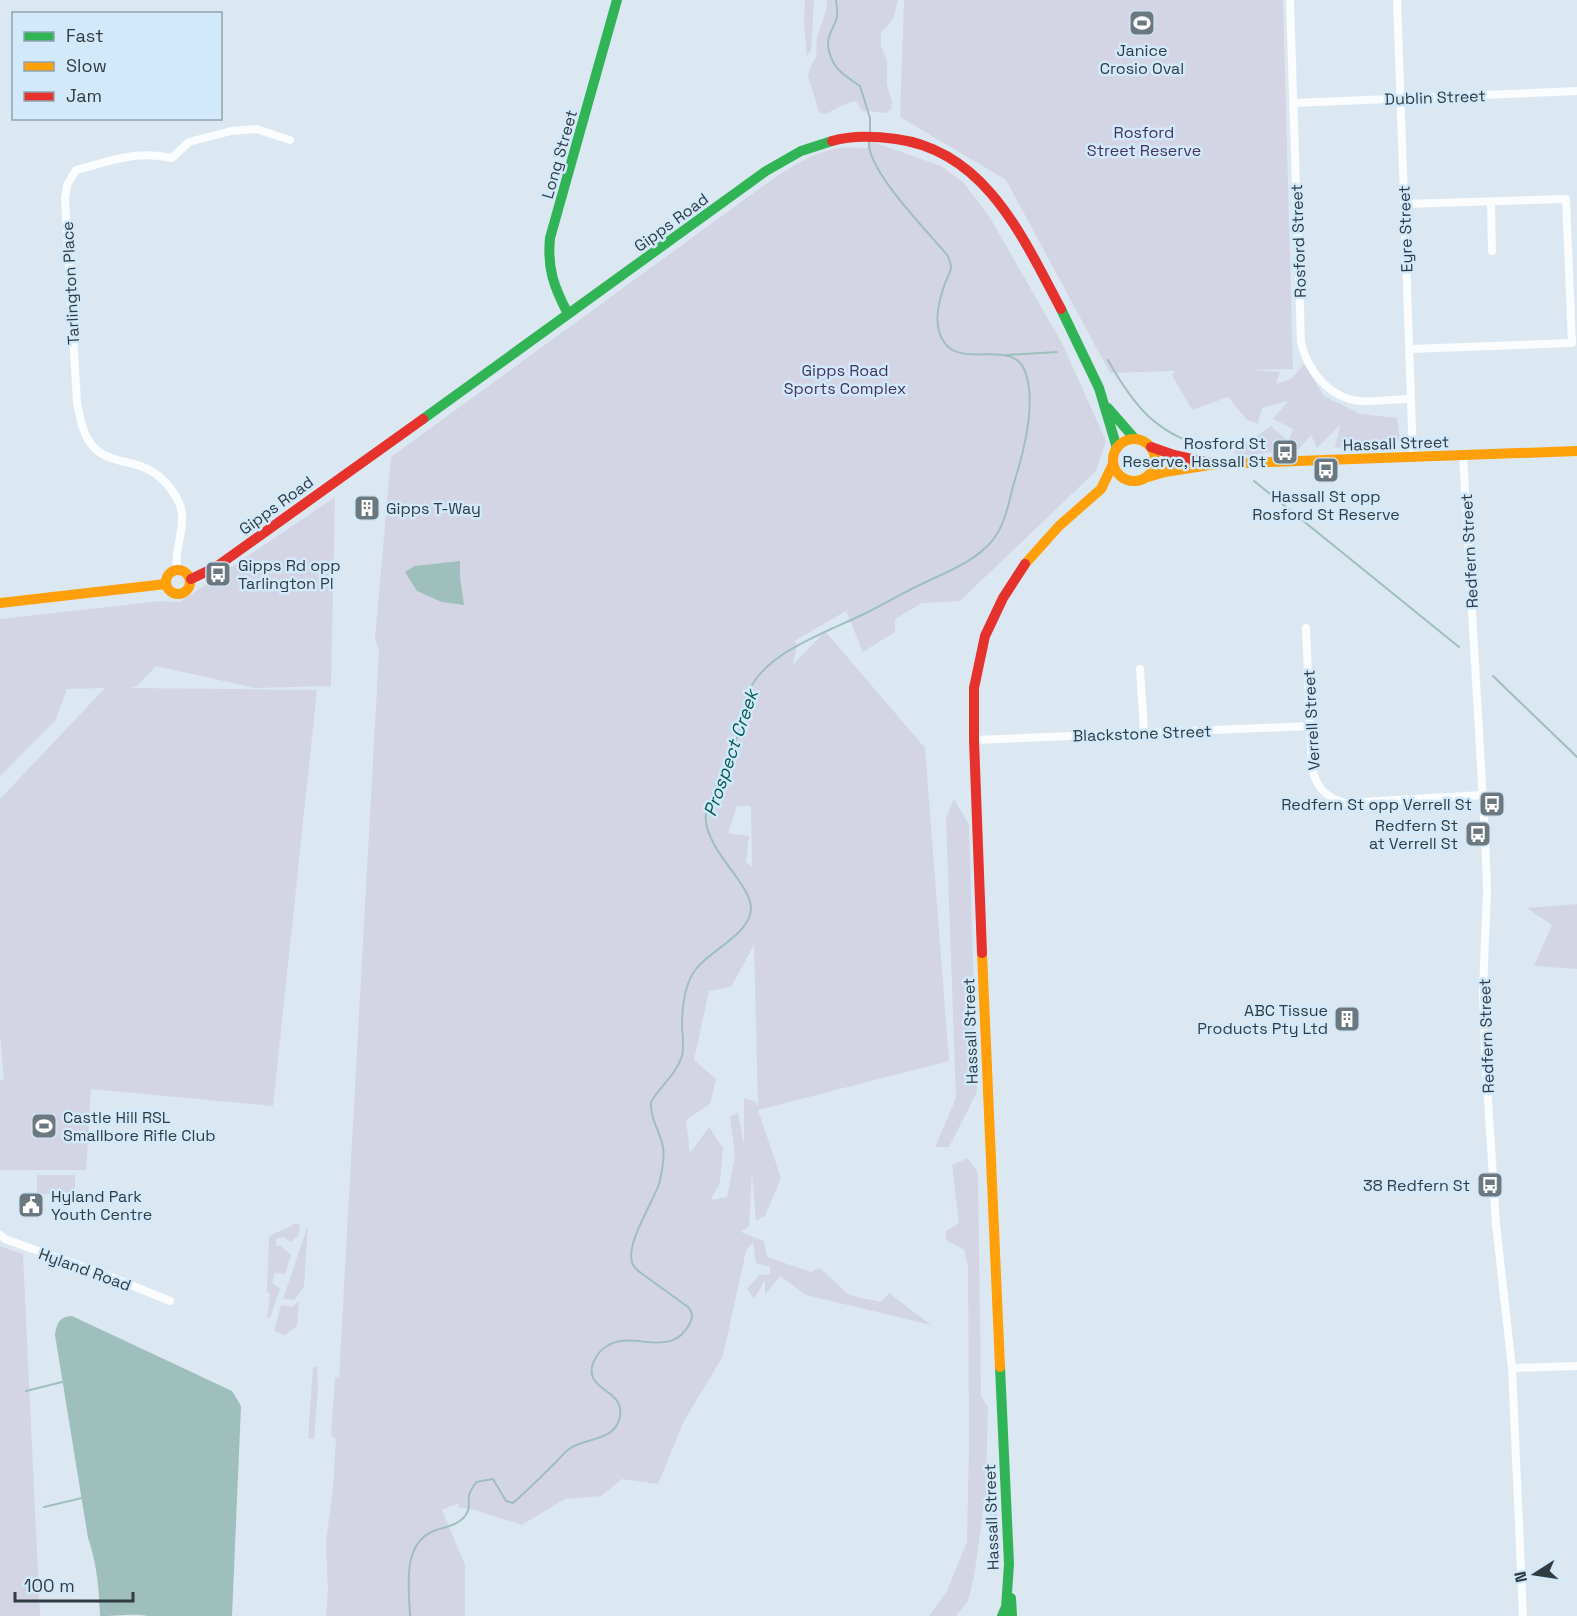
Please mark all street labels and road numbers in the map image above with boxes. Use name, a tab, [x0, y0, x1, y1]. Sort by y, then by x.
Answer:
street label: Dublin Street	[1384, 85, 1486, 110]
street label: Long Street	[537, 107, 582, 201]
street label: Rosford Street	[1286, 184, 1311, 298]
street label: Eyre Street	[1393, 185, 1418, 273]
street label: Gipps Road	[630, 188, 713, 256]
street label: Tarlington Place	[57, 221, 84, 345]
street label: Hassall Street	[1342, 431, 1450, 456]
street label: Gipps Road	[235, 471, 318, 539]
street label: Redfern Street	[1456, 493, 1483, 609]
street label: Verrell Street	[1298, 669, 1325, 771]
street label: Blackstone Street	[1072, 721, 1212, 746]
street label: Hassall Street	[958, 977, 983, 1085]
street label: Redfern Street	[1474, 978, 1499, 1094]
street label: Hyland Road	[36, 1243, 134, 1296]
street label: Hassall Street	[979, 1463, 1004, 1571]

